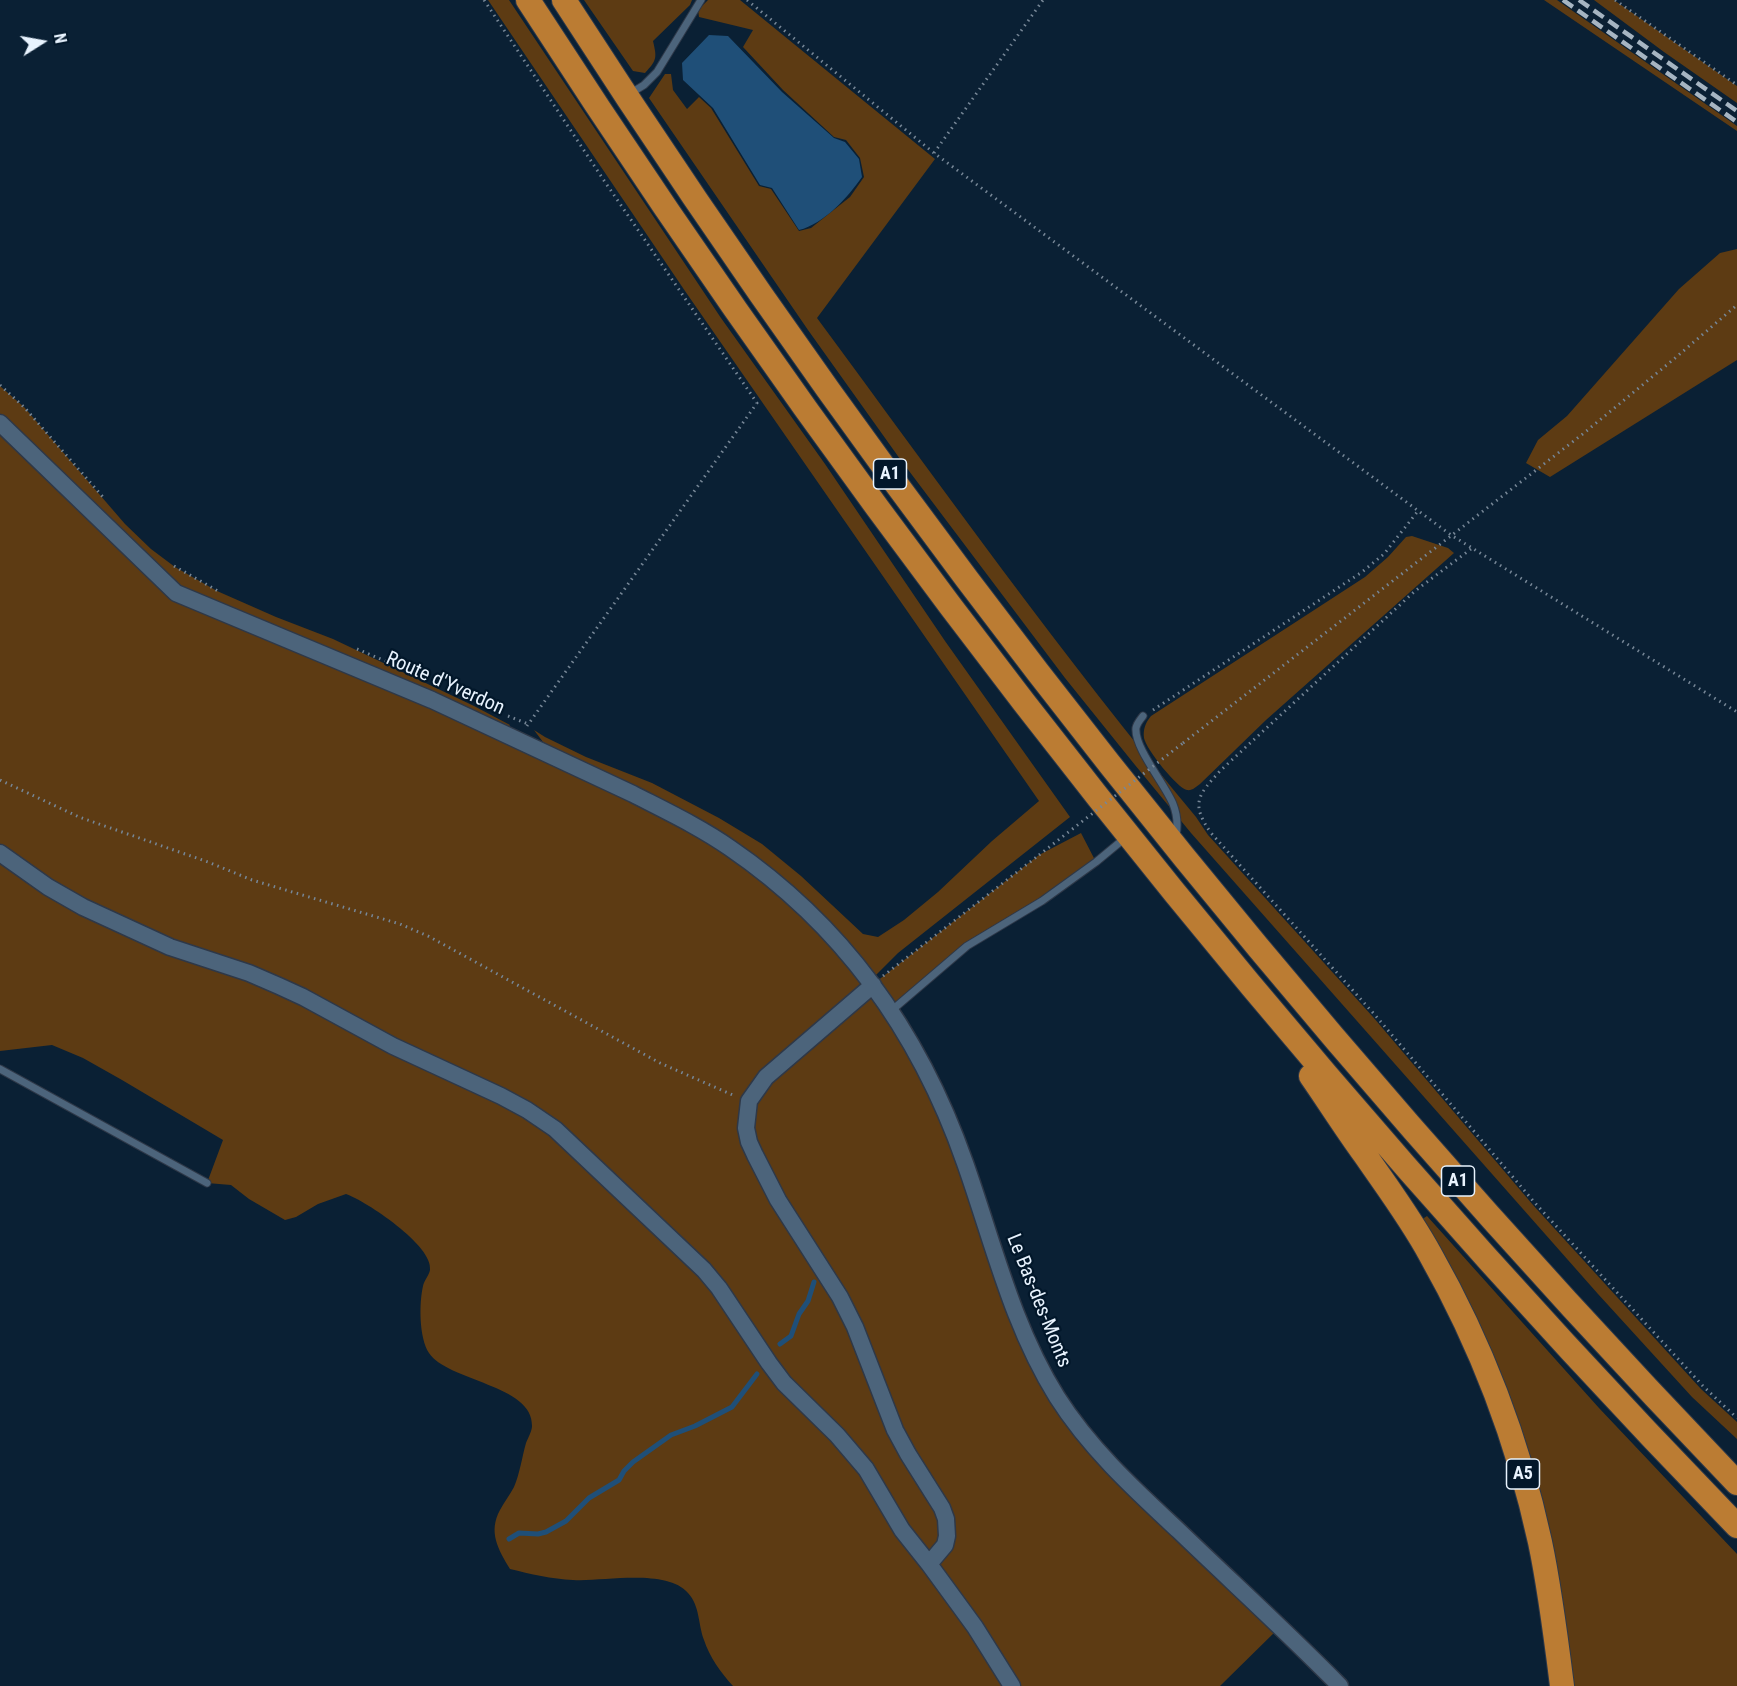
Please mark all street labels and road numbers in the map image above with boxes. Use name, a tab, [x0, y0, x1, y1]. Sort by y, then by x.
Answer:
road number: A1	[874, 459, 906, 489]
street label: Route d'Yverdon	[382, 647, 508, 721]
road number: A1	[1442, 1166, 1474, 1196]
street label: Le Bas-des-Monts	[1000, 1231, 1076, 1371]
road number: A5	[1506, 1459, 1540, 1489]

